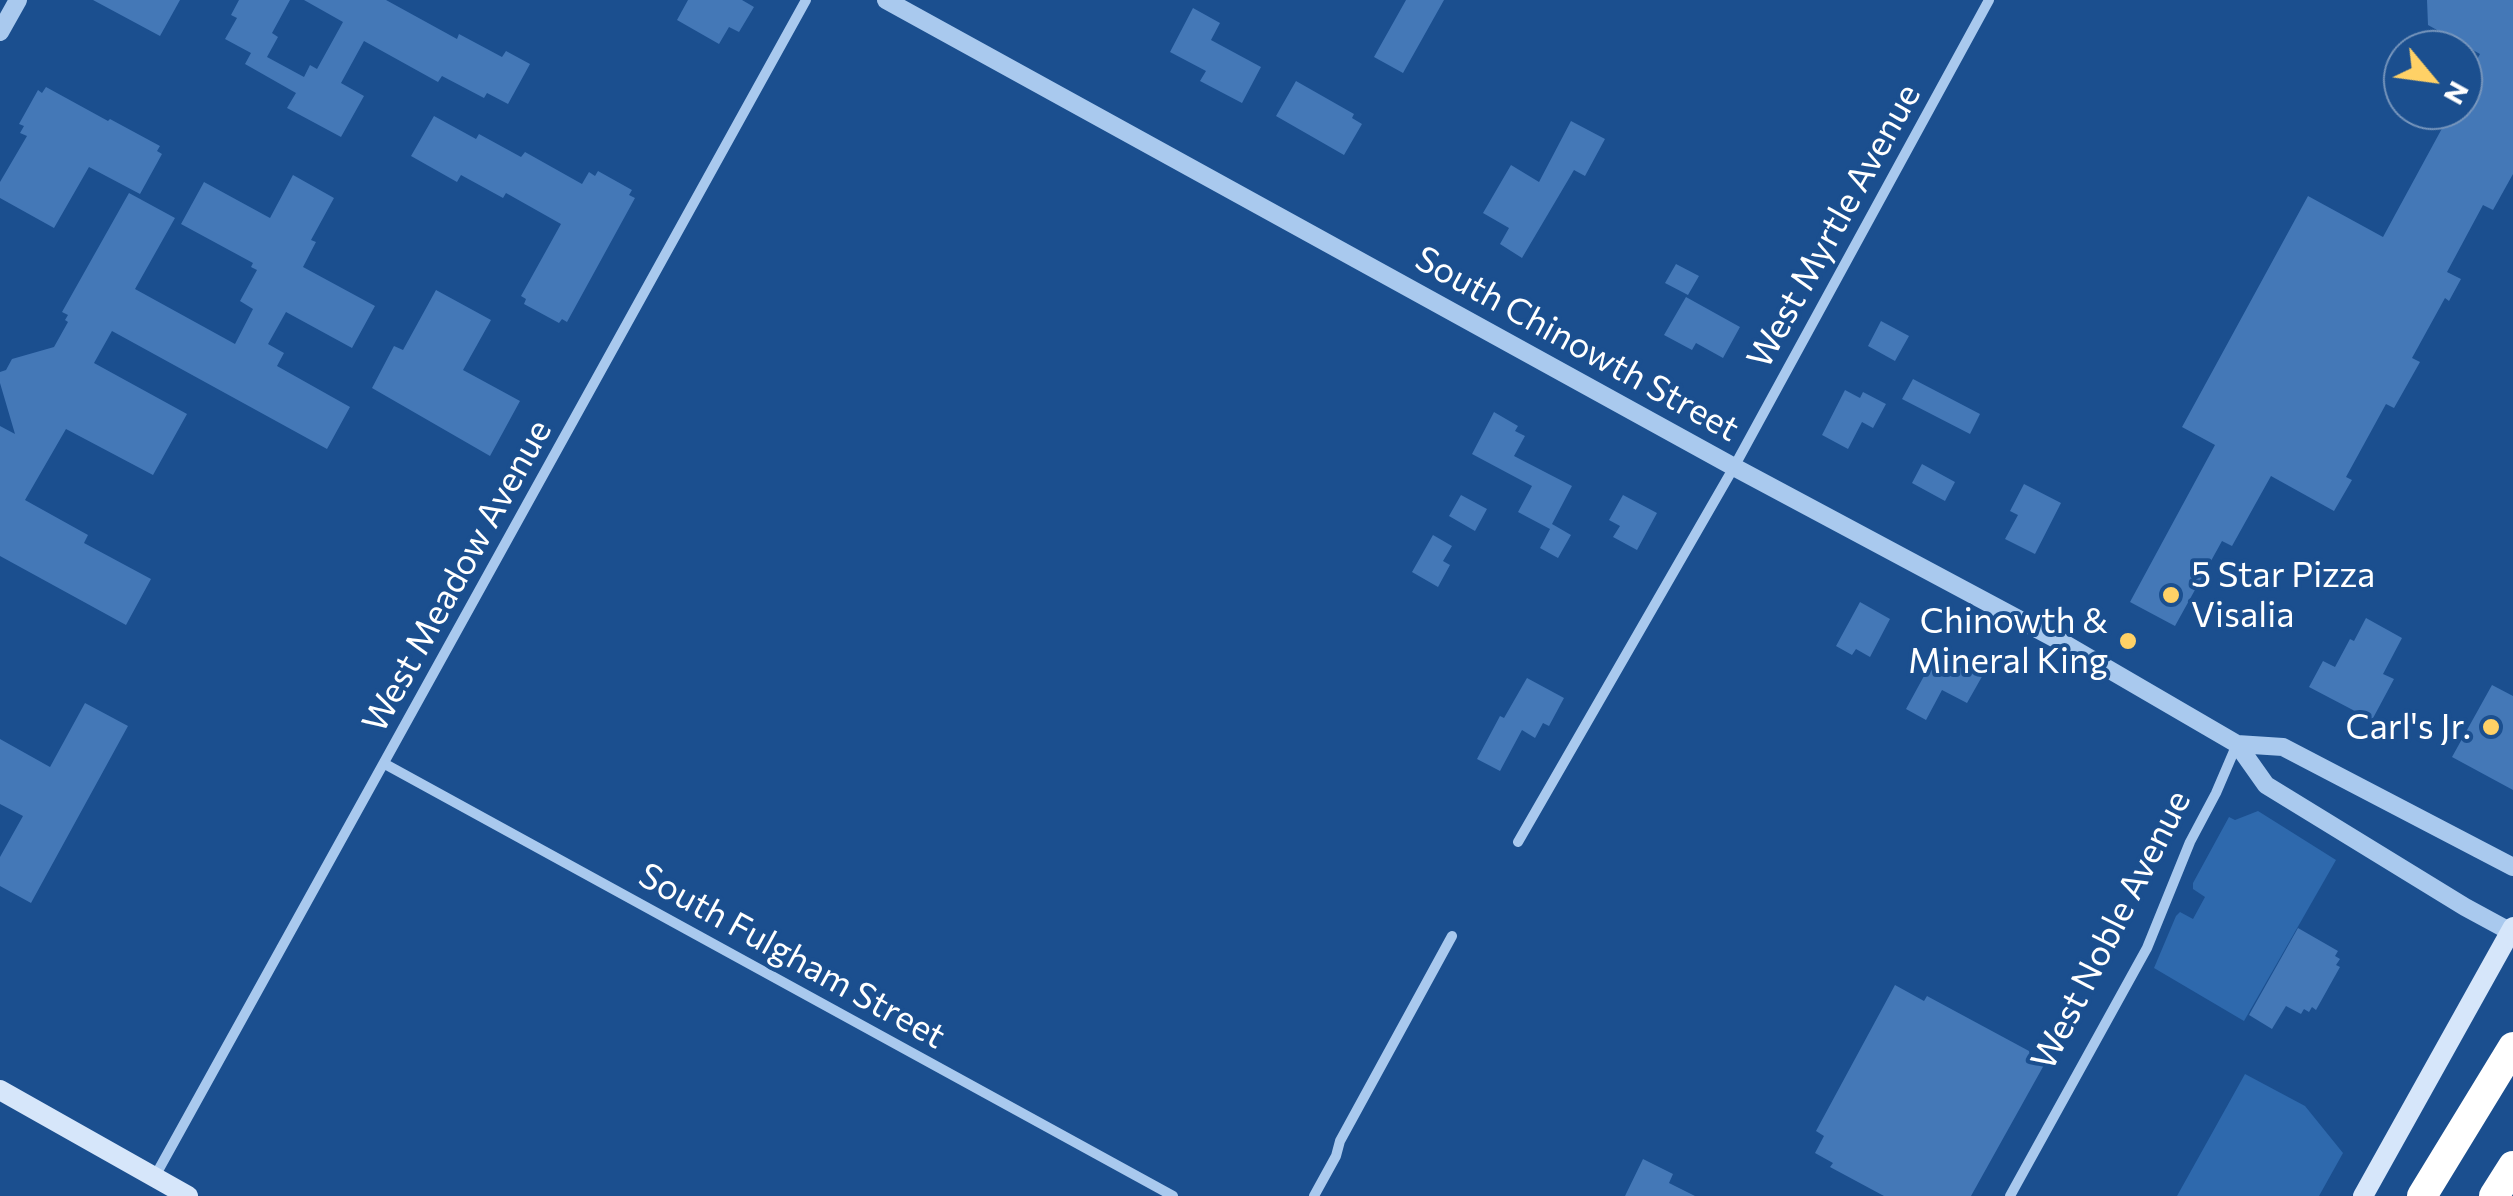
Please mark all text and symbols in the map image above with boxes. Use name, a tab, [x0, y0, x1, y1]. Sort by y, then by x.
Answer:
north arrow	[2383, 30, 2483, 130]
text: N	[2438, 76, 2477, 111]
street label: West Myrtle Avenue	[1739, 77, 1929, 375]
street label: South Chinowth Street	[1408, 238, 1746, 450]
street label: West Meadow Avenue	[354, 412, 560, 740]
place label: 5 Star Pizza Visalia	[2191, 554, 2375, 636]
marker: 5 Star Pizza Visalia	[2160, 584, 2182, 606]
place label: Chinowth & Mineral King	[1908, 600, 2108, 682]
marker: Chinowth & Mineral King	[2117, 630, 2139, 652]
place label: Carl's Jr.	[2345, 706, 2471, 748]
marker: Carl's Jr.	[2480, 716, 2502, 738]
street label: West Noble Avenue	[2023, 784, 2199, 1076]
street label: South Fulgham Street	[632, 854, 952, 1058]

